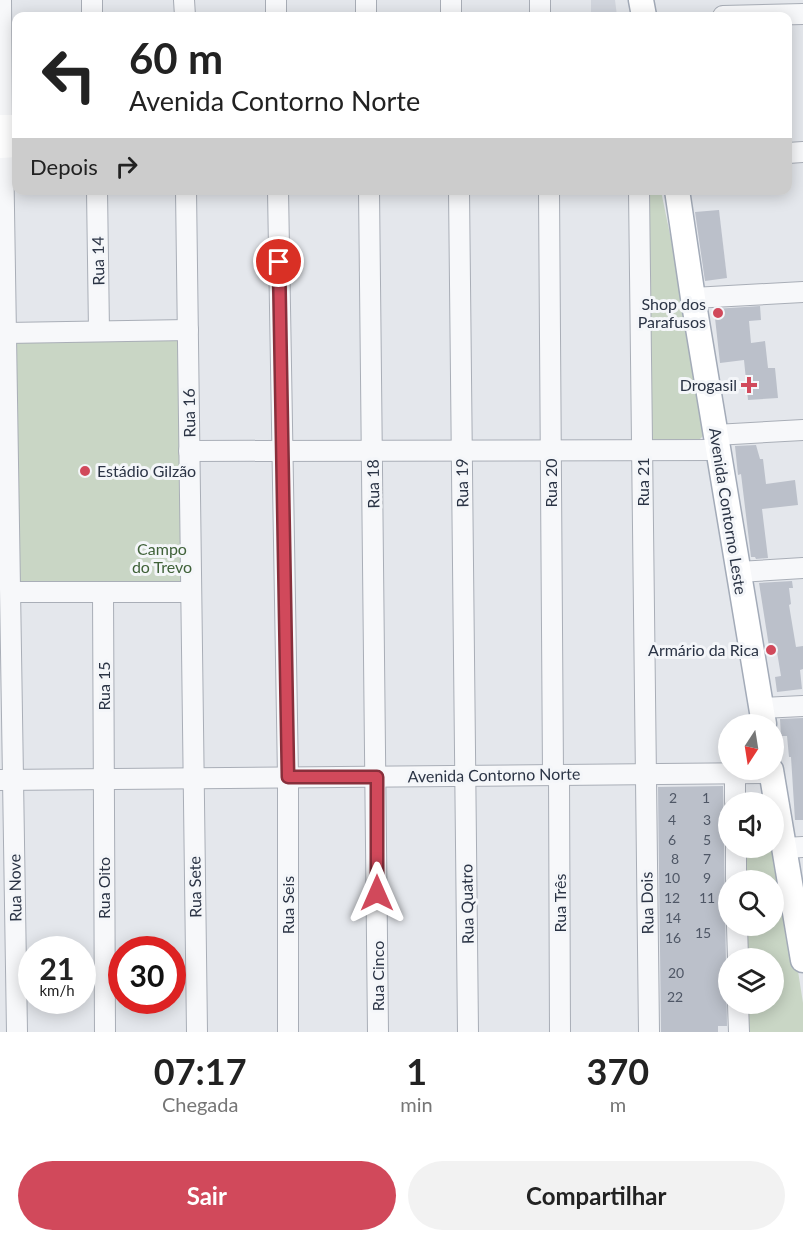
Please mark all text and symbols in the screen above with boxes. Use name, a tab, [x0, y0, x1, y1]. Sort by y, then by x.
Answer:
text: 60 m	[129, 33, 223, 83]
icon: left	[30, 36, 108, 114]
text: Avenida Contorno Norte	[129, 84, 420, 117]
icon: right	[110, 150, 143, 183]
text: Depois	[30, 153, 98, 180]
street label: Rua 14	[88, 236, 107, 286]
pin	[253, 236, 304, 287]
icon: arrive	[262, 245, 295, 278]
place label: Shop dos Parafusos	[638, 294, 706, 331]
marker: Shop dos Parafusos	[711, 306, 725, 320]
place label: Drogasil	[680, 375, 737, 394]
marker: Drogasil	[742, 378, 756, 392]
street label: Rua 16	[179, 388, 198, 438]
street label: Avenida Contorno Leste	[706, 426, 751, 596]
street label: Rua 21	[633, 457, 652, 507]
street label: Rua 19	[452, 458, 471, 508]
street label: Rua 20	[541, 458, 560, 508]
street label: Rua 18	[363, 459, 382, 509]
place label: Estádio Gilzão	[97, 461, 196, 480]
marker: Estádio Gilzão	[78, 464, 92, 478]
park label: Campo do Trevo	[132, 539, 192, 576]
place label: Armário da Rica	[648, 640, 759, 659]
marker: Armário da Rica	[764, 643, 778, 657]
street label: Rua 15	[94, 661, 113, 711]
north arrow	[718, 714, 784, 780]
map controls	[718, 714, 784, 1014]
street label: Avenida Contorno Norte	[408, 763, 580, 786]
house number: 2	[669, 789, 677, 806]
house number: 1	[702, 789, 710, 806]
button: sound	[718, 792, 784, 858]
house number: 4	[668, 811, 676, 828]
house number: 3	[703, 811, 711, 828]
house number: 6	[668, 831, 676, 848]
house number: 5	[703, 831, 711, 848]
house number: 8	[671, 850, 679, 867]
house number: 7	[703, 850, 711, 867]
street label: Rua Nove	[4, 854, 25, 922]
street label: Rua Sete	[184, 856, 205, 918]
street label: Rua Oito	[94, 857, 113, 919]
position arrow	[345, 861, 409, 925]
street label: Rua Quatro	[456, 864, 477, 944]
house number: 10	[664, 869, 680, 886]
house number: 9	[703, 869, 711, 886]
button: search	[718, 870, 784, 936]
street label: Rua Dois	[636, 871, 657, 934]
street label: Rua Três	[550, 874, 569, 932]
street label: Rua Seis	[278, 876, 297, 934]
house number: 12	[664, 889, 680, 906]
house number: 11	[699, 889, 715, 906]
house number: 14	[665, 909, 681, 926]
house number: 15	[695, 924, 711, 941]
house number: 16	[665, 929, 681, 946]
speed limit sign: 30	[108, 936, 186, 1014]
street label: Rua Cinco	[368, 941, 387, 1011]
button: layers	[718, 948, 784, 1014]
text: 21	[40, 950, 74, 986]
house number: 20	[668, 964, 684, 981]
text: km/h	[39, 981, 75, 999]
house number: 22	[667, 988, 683, 1005]
text: 07:17	[154, 1049, 247, 1093]
text: 1	[406, 1049, 427, 1093]
text: 370	[587, 1049, 649, 1093]
text: Chegada	[162, 1092, 238, 1116]
text: min	[400, 1092, 433, 1116]
text: m	[610, 1092, 626, 1116]
button: Sair	[18, 1161, 396, 1230]
button: Compartilhar	[408, 1161, 785, 1230]

